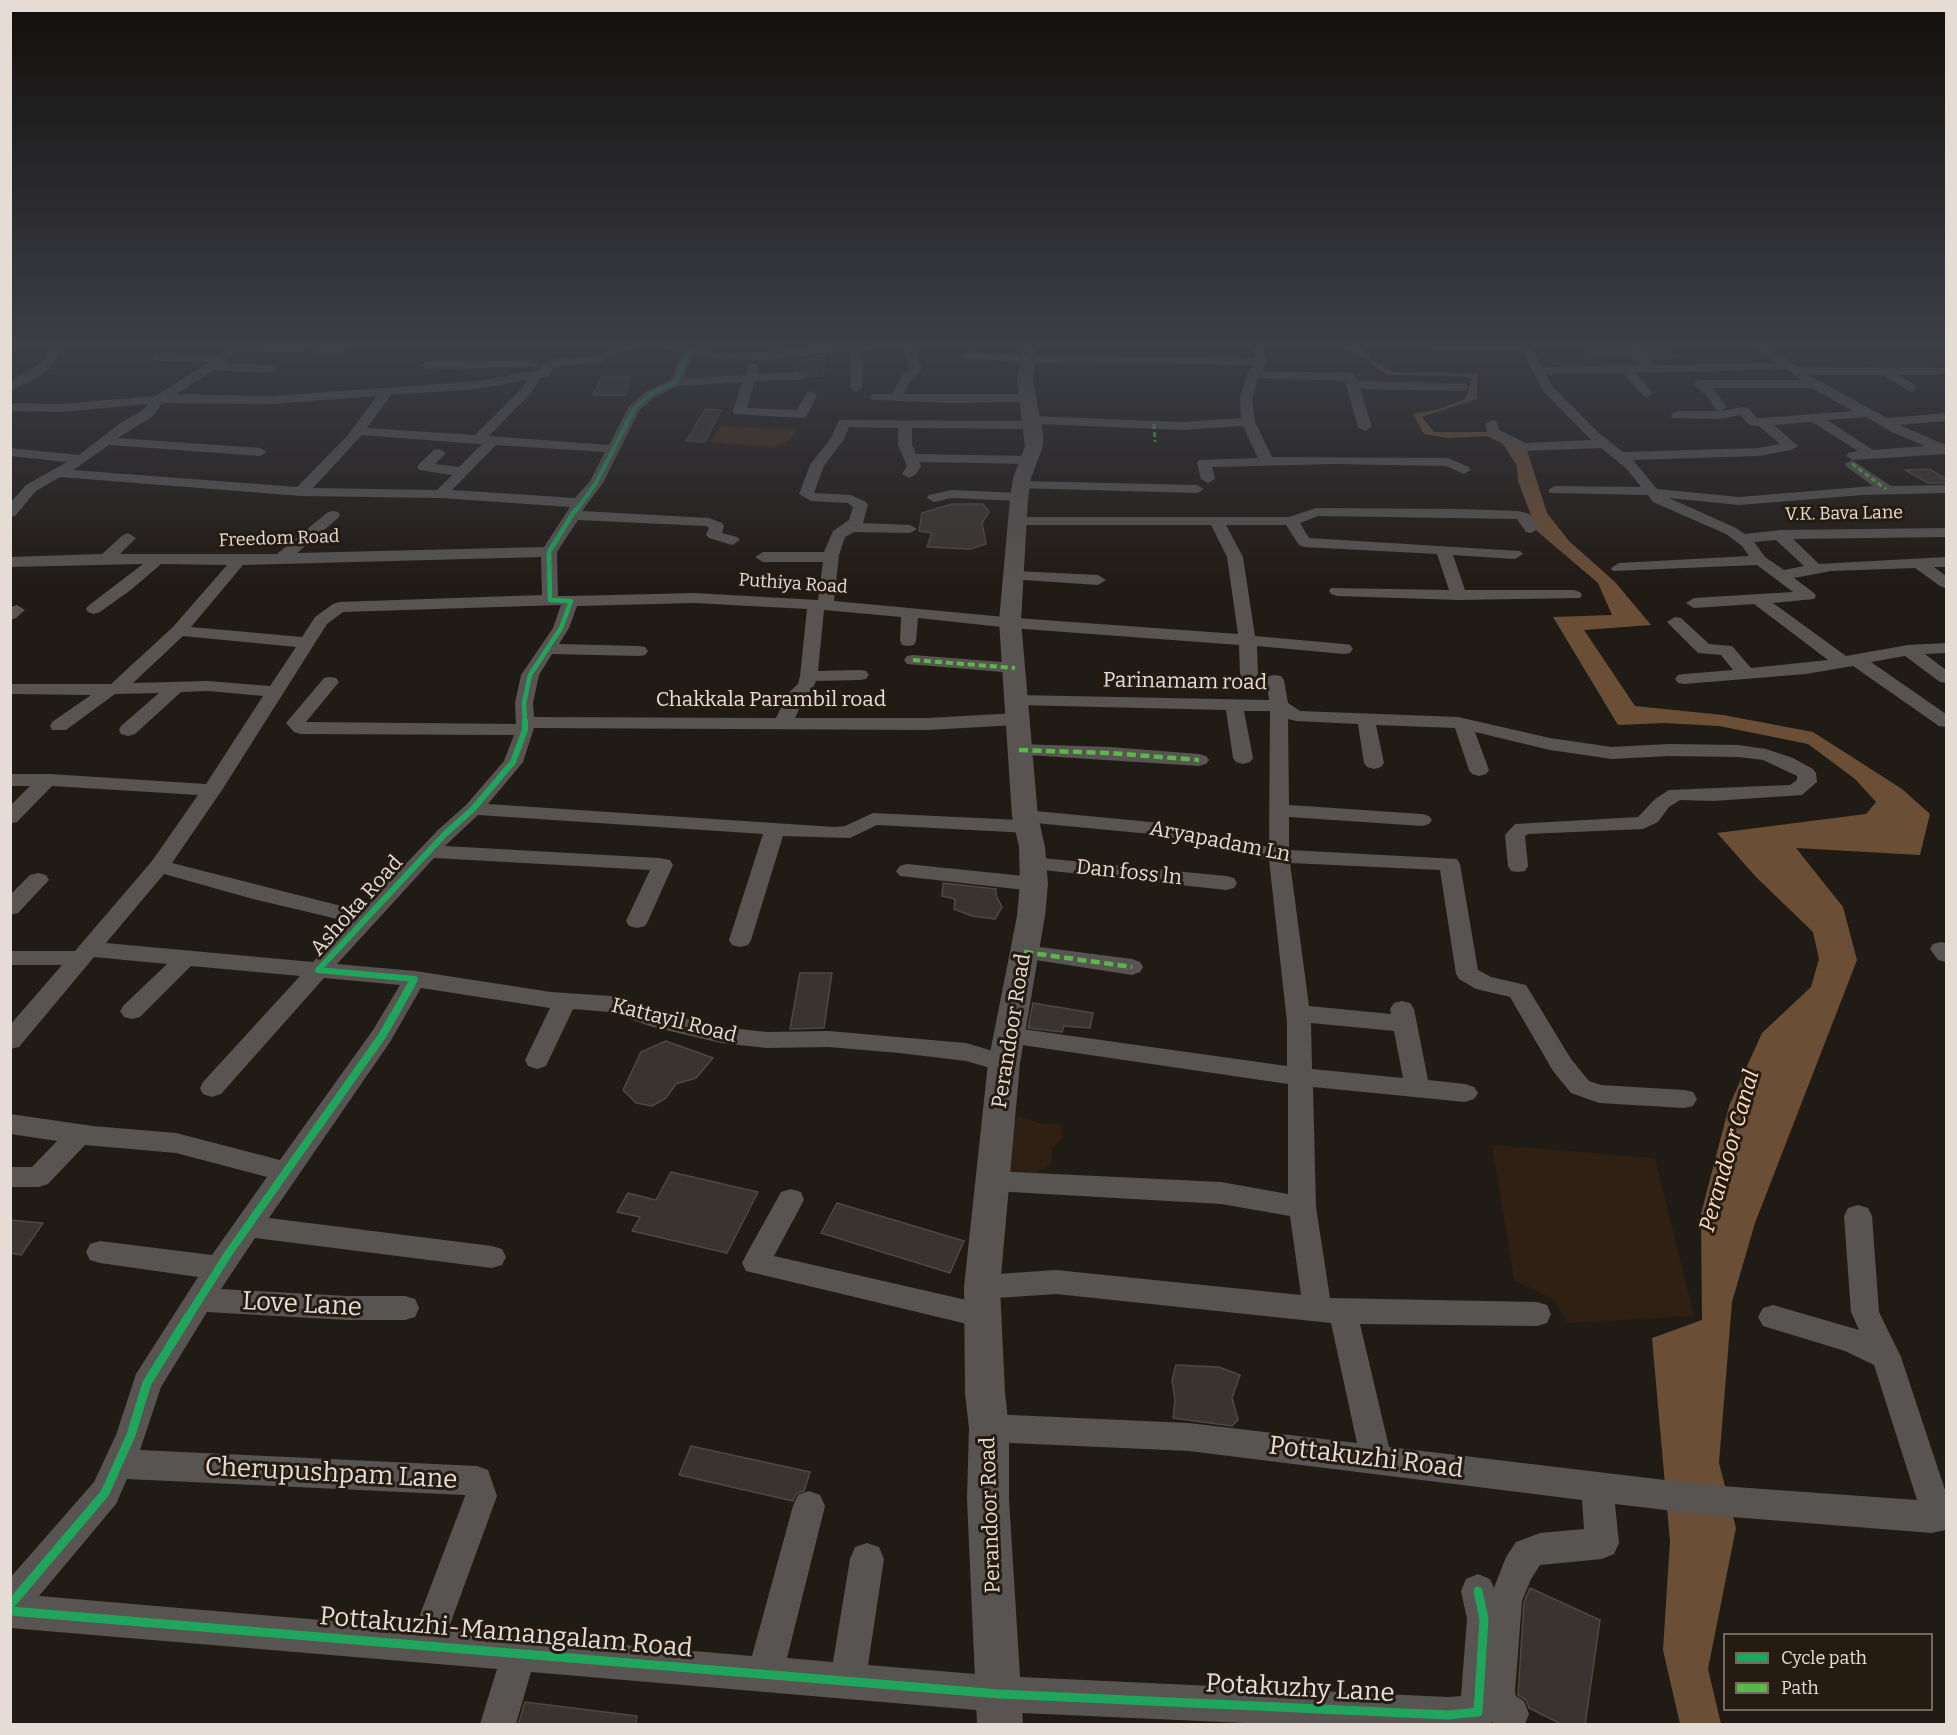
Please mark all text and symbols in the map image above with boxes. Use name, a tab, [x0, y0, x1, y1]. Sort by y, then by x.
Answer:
street label: V.K. Bava Lane	[1785, 502, 1903, 526]
street label: Freedom Road	[218, 526, 340, 552]
street label: Puthiya Road	[738, 569, 848, 599]
street label: Parinamam road	[1103, 668, 1267, 696]
street label: Chakkala Parambil road	[656, 687, 886, 713]
street label: Aryapadam Ln	[1148, 816, 1292, 868]
street label: Ashoka Road	[305, 851, 409, 961]
street label: Dan foss ln	[1075, 855, 1183, 891]
street label: Perandoor Road	[987, 952, 1037, 1110]
street label: Kattayil Road	[609, 993, 739, 1049]
water label: Perandoor Canal	[1694, 1067, 1766, 1235]
street label: Love Lane	[241, 1286, 363, 1324]
street label: Pottakuzhi Road	[1267, 1431, 1465, 1485]
street label: Perandoor Road	[976, 1436, 1006, 1594]
street label: Cherupushpam Lane	[204, 1452, 458, 1496]
street label: Pottakuzhi-Mamangalam Road	[318, 1601, 694, 1665]
legend	[1723, 1633, 1933, 1711]
text: Cycle path	[1781, 1647, 1867, 1669]
street label: Potakuzhy Lane	[1205, 1668, 1395, 1710]
text: Path	[1781, 1677, 1819, 1699]

